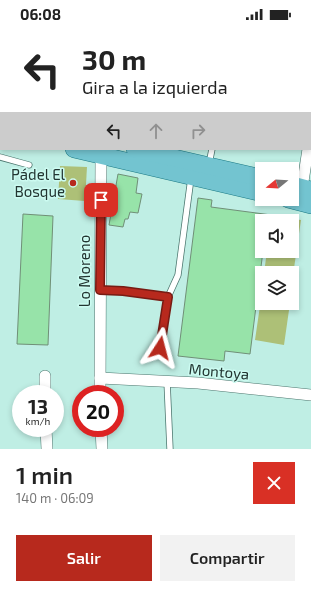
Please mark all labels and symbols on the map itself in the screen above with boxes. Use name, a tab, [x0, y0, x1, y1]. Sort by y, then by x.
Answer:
north arrow	[255, 162, 299, 206]
place label: Pádel El Bosque	[11, 165, 66, 200]
marker: Pádel El Bosque	[68, 178, 78, 188]
pin	[84, 183, 118, 217]
street label: Lo Moreno	[75, 235, 93, 307]
position arrow	[139, 327, 181, 369]
street label: Montoya	[188, 359, 250, 383]
speed limit sign: 20	[72, 385, 124, 437]

